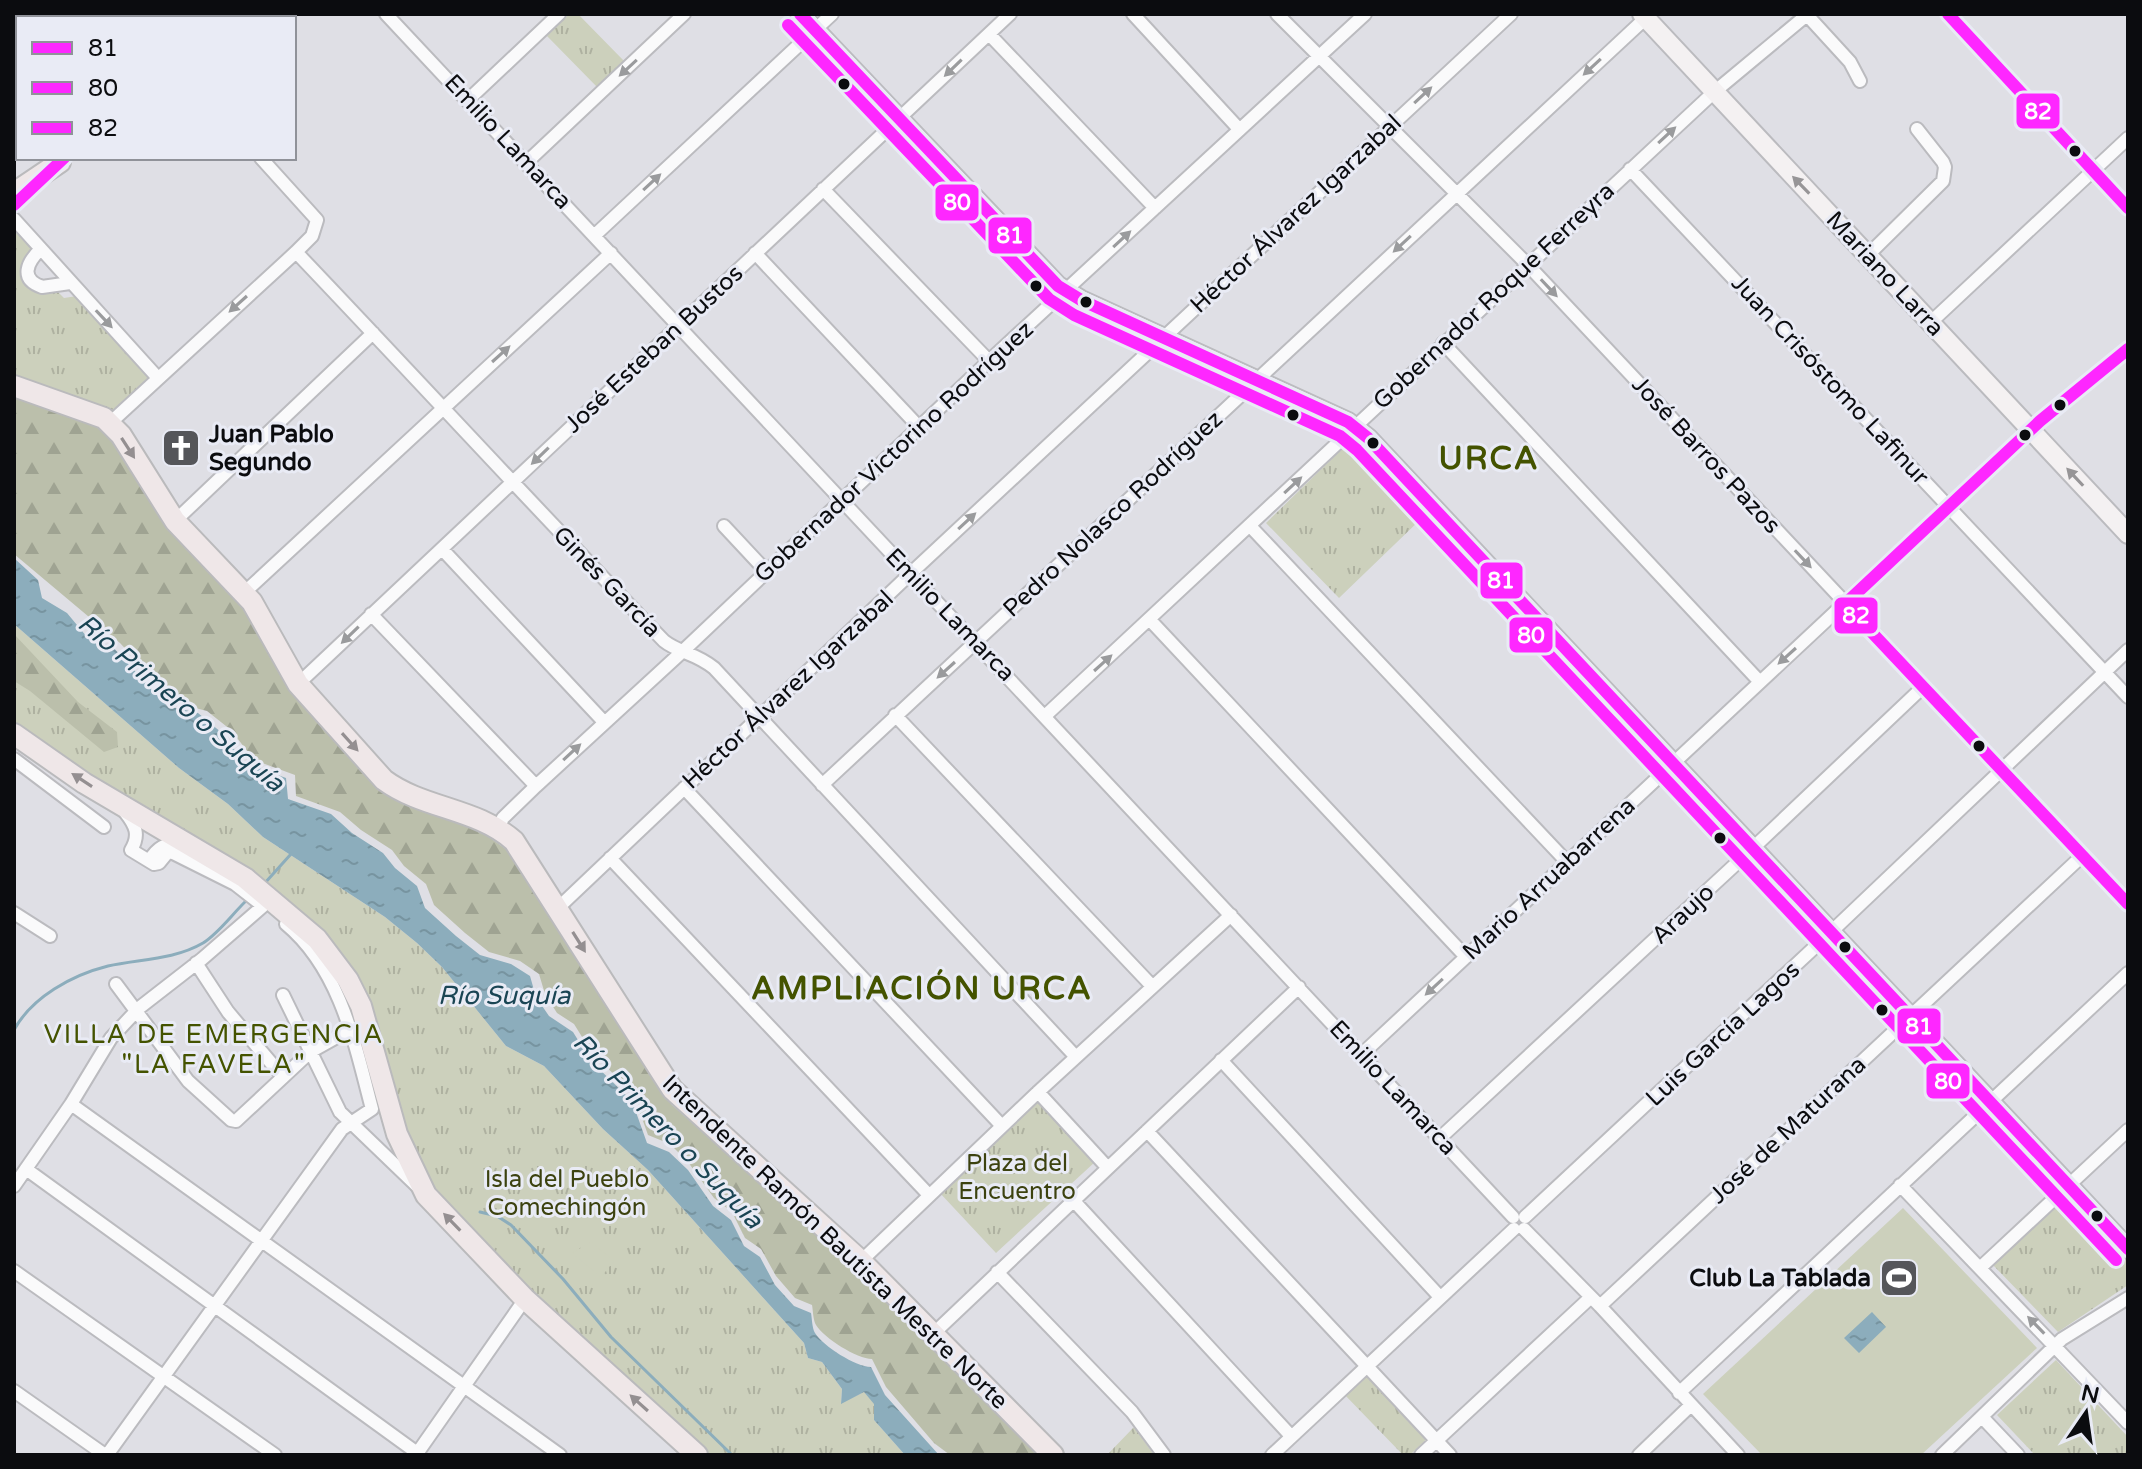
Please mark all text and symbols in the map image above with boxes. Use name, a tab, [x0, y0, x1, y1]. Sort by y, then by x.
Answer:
legend	[16, 16, 296, 160]
text: 81	[88, 34, 118, 63]
one-way arrow	[618, 58, 637, 76]
one-way arrow	[944, 58, 963, 76]
one-way arrow	[1583, 58, 1602, 76]
street label: Emilio Lamarca	[438, 69, 578, 215]
text: 80	[88, 74, 118, 103]
unlabelled marker	[836, 76, 852, 92]
one-way arrow	[1413, 86, 1432, 104]
line badge: 82	[2015, 92, 2061, 130]
text: 82	[2024, 99, 2052, 125]
street label: Héctor Álvarez Igarzabal	[1184, 108, 1408, 319]
text: 82	[88, 114, 118, 143]
one-way arrow	[1657, 127, 1676, 145]
unlabelled marker	[2067, 143, 2083, 159]
one-way arrow	[643, 173, 662, 191]
street label: Gobernador Roque Ferreyra	[1367, 176, 1621, 416]
one-way arrow	[1793, 176, 1811, 195]
line badge: 80	[934, 183, 980, 222]
text: 80	[943, 190, 971, 216]
street label: Mariano Larra	[1820, 206, 1950, 342]
line badge: 81	[987, 216, 1033, 255]
text: 81	[996, 223, 1024, 249]
one-way arrow	[1113, 230, 1132, 248]
one-way arrow	[1393, 235, 1412, 253]
street label: José Esteban Bustos	[559, 259, 749, 439]
street label: Juan Crisóstomo Lafinur	[1725, 269, 1935, 492]
unlabelled marker	[1028, 278, 1044, 294]
one-way arrow	[1540, 278, 1558, 297]
unlabelled marker	[1078, 294, 1094, 310]
one-way arrow	[229, 295, 248, 313]
one-way arrow	[94, 309, 112, 328]
street label: Gobernador Victorino Rodríguez	[749, 315, 1039, 589]
one-way arrow	[490, 346, 510, 363]
street label: José Barros Pazos	[1626, 370, 1786, 540]
unlabelled marker	[2052, 397, 2068, 413]
street label: Pedro Nolasco Rodríguez	[997, 405, 1229, 623]
unlabelled marker	[1285, 407, 1301, 423]
place label: Juan Pablo Segundo	[208, 420, 334, 477]
church icon: Juan Pablo Segundo	[160, 427, 202, 469]
unlabelled marker	[2017, 427, 2033, 443]
unlabelled marker	[1365, 435, 1381, 451]
one-way arrow	[121, 437, 136, 458]
district label: URCA	[1438, 440, 1540, 478]
one-way arrow	[530, 447, 549, 465]
one-way arrow	[2066, 468, 2084, 487]
one-way arrow	[1283, 477, 1302, 495]
one-way arrow	[958, 513, 977, 531]
street label: Ginés García	[547, 521, 667, 643]
street label: Emilio Lamarca	[879, 542, 1021, 688]
one-way arrow	[1794, 549, 1812, 568]
line badge: 81	[1479, 561, 1524, 600]
text: 81	[1487, 568, 1515, 594]
street label: Héctor Álvarez Igarzabal	[676, 584, 900, 795]
line badge: 82	[1833, 596, 1879, 635]
text: 82	[1842, 603, 1870, 629]
water label: Río Primero o Suquía	[72, 608, 291, 799]
line badge: 80	[1508, 616, 1554, 654]
text: 80	[1517, 623, 1545, 649]
one-way arrow	[341, 625, 360, 643]
one-way arrow	[1778, 647, 1797, 665]
one-way arrow	[1094, 654, 1113, 672]
one-way arrow	[936, 660, 955, 678]
one-way arrow	[341, 732, 358, 752]
unlabelled marker	[1971, 738, 1987, 754]
one-way arrow	[562, 744, 581, 762]
one-way arrow	[71, 774, 93, 788]
street label: Mario Arruabarrena	[1457, 792, 1641, 966]
unlabelled marker	[1712, 830, 1728, 846]
street label: Araujo	[1645, 878, 1721, 950]
one-way arrow	[572, 931, 586, 953]
unlabelled marker	[1837, 939, 1853, 955]
street label: Luis García Lagos	[1640, 955, 1806, 1113]
district label: AMPLIACIÓN URCA	[751, 968, 1093, 1008]
one-way arrow	[1425, 977, 1444, 995]
water label: Río Suquía	[438, 980, 572, 1011]
unlabelled marker	[1874, 1002, 1890, 1018]
line badge: 81	[1896, 1007, 1942, 1045]
text: 81	[1905, 1014, 1933, 1040]
street label: Emilio Lamarca	[1323, 1015, 1463, 1161]
district label: VILLA DE EMERGENCIA "LA FAVELA"	[44, 1019, 384, 1080]
water label: Río Primero o Suquía	[567, 1027, 770, 1236]
street label: José de Maturana	[1704, 1050, 1872, 1210]
line badge: 80	[1925, 1062, 1971, 1100]
street label: Intendente Ramón Bautista Mestre Norte	[656, 1069, 1014, 1415]
text: 80	[1934, 1069, 1962, 1095]
park label: Plaza del Encuentro	[958, 1149, 1076, 1206]
park label: Isla del Pueblo Comechingón	[485, 1165, 649, 1222]
unlabelled marker	[2089, 1208, 2105, 1224]
one-way arrow	[443, 1213, 461, 1232]
sports icon: Club La Tablada	[1878, 1257, 1920, 1299]
place label: Club La Tablada	[1689, 1264, 1871, 1293]
one-way arrow	[2028, 1316, 2046, 1335]
north arrow	[2046, 1373, 2126, 1453]
text: N	[2079, 1380, 2102, 1409]
one-way arrow	[629, 1394, 648, 1412]

